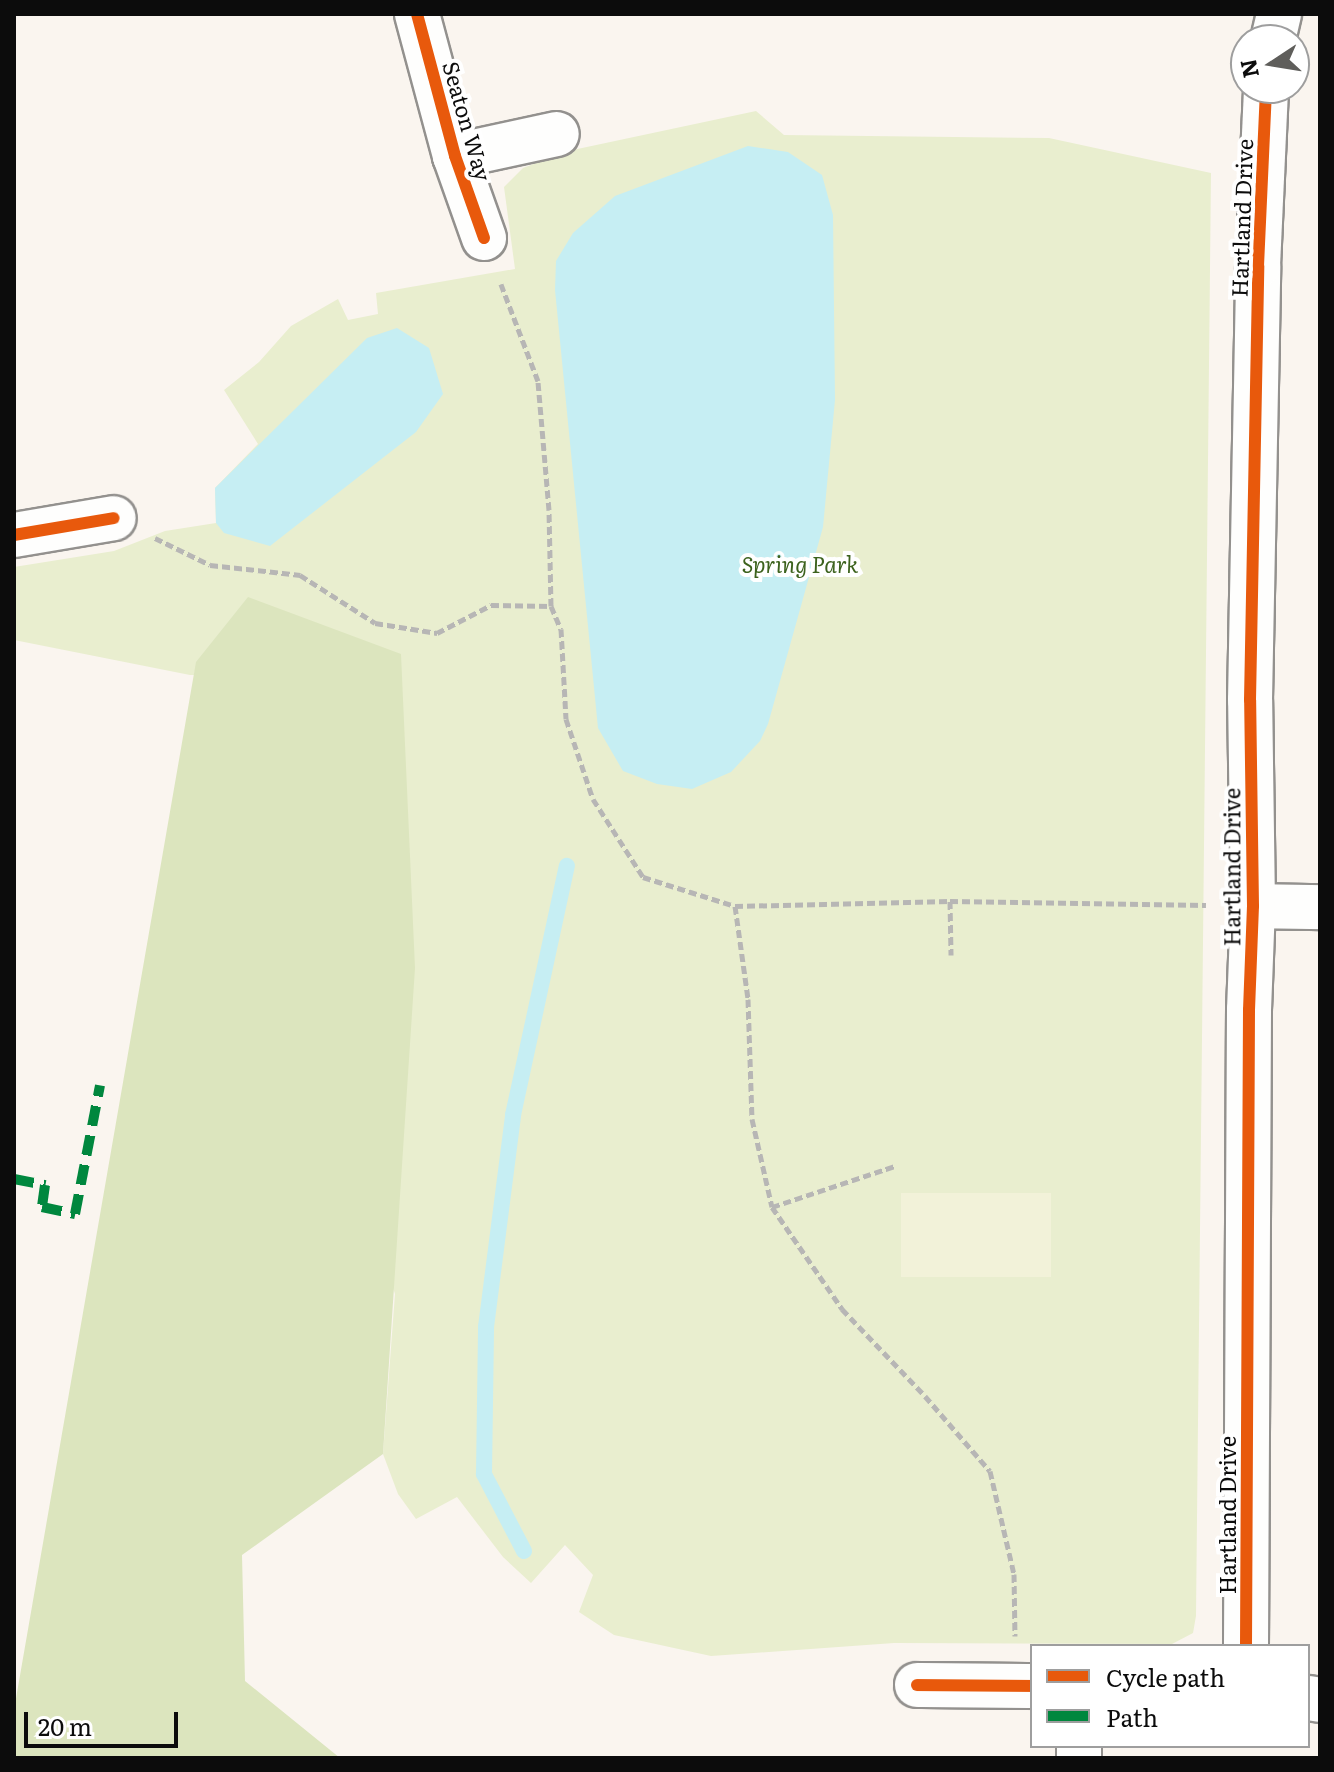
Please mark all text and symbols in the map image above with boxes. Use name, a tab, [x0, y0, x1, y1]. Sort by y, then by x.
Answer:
north arrow	[1230, 24, 1310, 104]
text: N	[1230, 56, 1266, 81]
street label: Seaton Way	[438, 58, 498, 184]
street label: Hartland Drive	[1225, 138, 1257, 298]
park label: Spring Park	[742, 551, 858, 577]
street label: Hartland Drive	[1218, 788, 1244, 946]
street label: Hartland Drive	[1214, 1436, 1240, 1594]
legend	[1030, 1644, 1310, 1748]
text: Cycle path	[1106, 1659, 1225, 1694]
scale bar	[28, 1696, 182, 1746]
text: Path	[1106, 1699, 1158, 1734]
text: 20 m	[38, 1708, 92, 1743]

